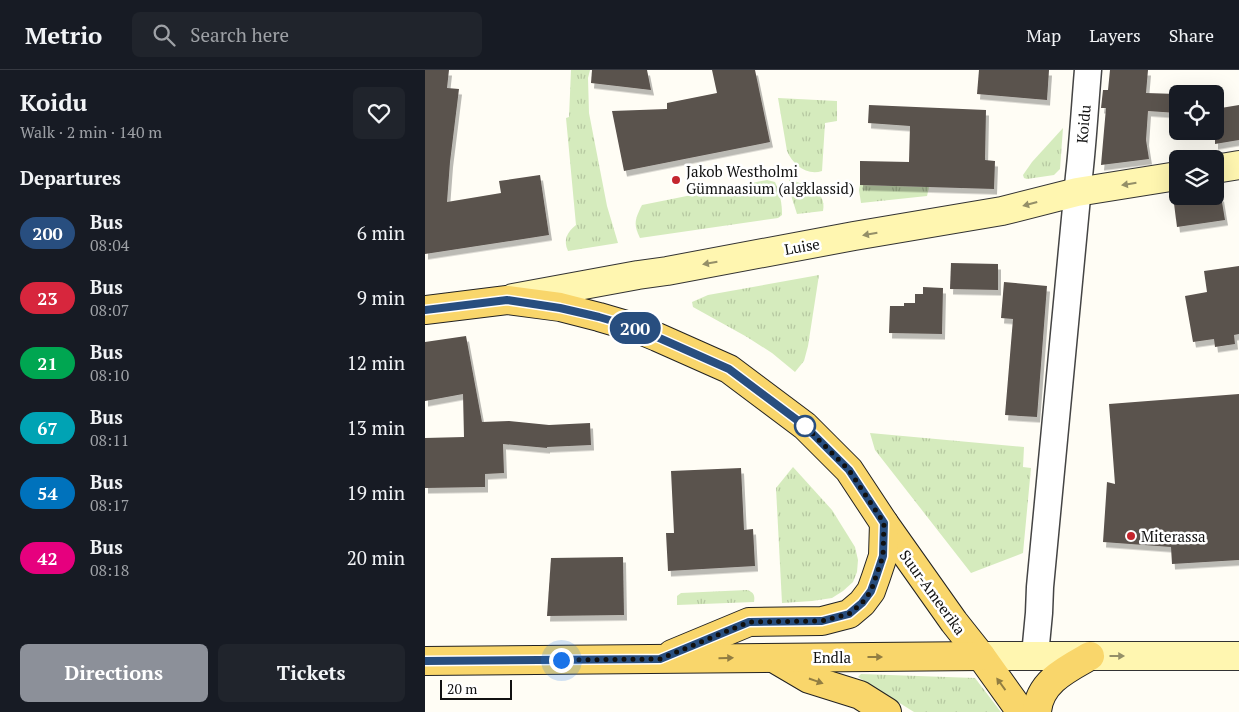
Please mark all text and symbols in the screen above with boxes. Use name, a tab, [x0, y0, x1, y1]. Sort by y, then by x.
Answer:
search box	[132, 12, 482, 57]
text: Metrio	[25, 19, 102, 51]
icon: search	[150, 21, 178, 49]
text: Search here	[190, 22, 289, 47]
text: Map	[1026, 23, 1061, 47]
text: Layers	[1089, 23, 1141, 47]
text: Share	[1169, 23, 1214, 47]
map controls	[1169, 85, 1224, 205]
button: locate	[1169, 85, 1224, 140]
text: Koidu	[20, 86, 88, 118]
button: heart	[353, 87, 405, 139]
street label: Koidu	[1071, 103, 1095, 144]
text: Walk · 2 min · 140 m	[20, 121, 162, 143]
button: layers	[1169, 150, 1224, 205]
place label: Jakob Westholmi Gümnaasium (algklassid)	[686, 161, 854, 198]
text: Departures	[20, 165, 121, 190]
marker: Jakob Westholmi Gümnaasium (algklassid)	[670, 174, 682, 186]
one-way arrow	[1121, 180, 1137, 188]
one-way arrow	[1022, 200, 1037, 208]
text: Bus	[90, 209, 123, 234]
text: 6 min	[357, 220, 405, 245]
text: 200	[32, 221, 63, 245]
one-way arrow	[862, 230, 878, 238]
street label: Luise	[783, 233, 821, 259]
text: 08:04	[90, 234, 129, 256]
one-way arrow	[702, 259, 718, 267]
text: Bus	[90, 274, 123, 299]
text: 9 min	[357, 285, 405, 310]
text: 23	[37, 286, 58, 310]
text: 08:07	[90, 299, 129, 321]
line badge: 200	[606, 312, 664, 344]
text: 200	[620, 316, 650, 340]
text: Bus	[90, 339, 123, 364]
text: 12 min	[347, 350, 405, 375]
text: 21	[37, 351, 58, 375]
text: 08:10	[90, 364, 129, 386]
text: Bus	[90, 404, 123, 429]
text: 13 min	[347, 415, 405, 440]
unlabelled marker	[794, 415, 816, 437]
text: 67	[37, 416, 58, 440]
text: 08:11	[90, 429, 129, 451]
text: Bus	[90, 469, 123, 494]
text: 19 min	[347, 480, 405, 505]
text: 54	[37, 481, 58, 505]
text: 08:17	[90, 494, 129, 516]
place label: Miterassa	[1141, 526, 1206, 546]
marker: Miterassa	[1125, 530, 1137, 542]
text: Bus	[90, 534, 123, 559]
text: 20 min	[347, 545, 405, 570]
text: 42	[37, 546, 58, 570]
street label: Suur-Ameerika	[895, 546, 971, 639]
text: 08:18	[90, 559, 129, 581]
button: Directions	[20, 644, 208, 702]
button: Tickets	[218, 644, 405, 702]
street label: Endla	[813, 647, 851, 667]
your location	[549, 648, 574, 673]
one-way arrow	[1109, 652, 1125, 660]
one-way arrow	[867, 653, 883, 661]
one-way arrow	[718, 654, 734, 662]
scale bar	[440, 677, 513, 700]
one-way arrow	[809, 677, 824, 685]
one-way arrow	[996, 677, 1006, 691]
text: 20 m	[447, 679, 477, 698]

